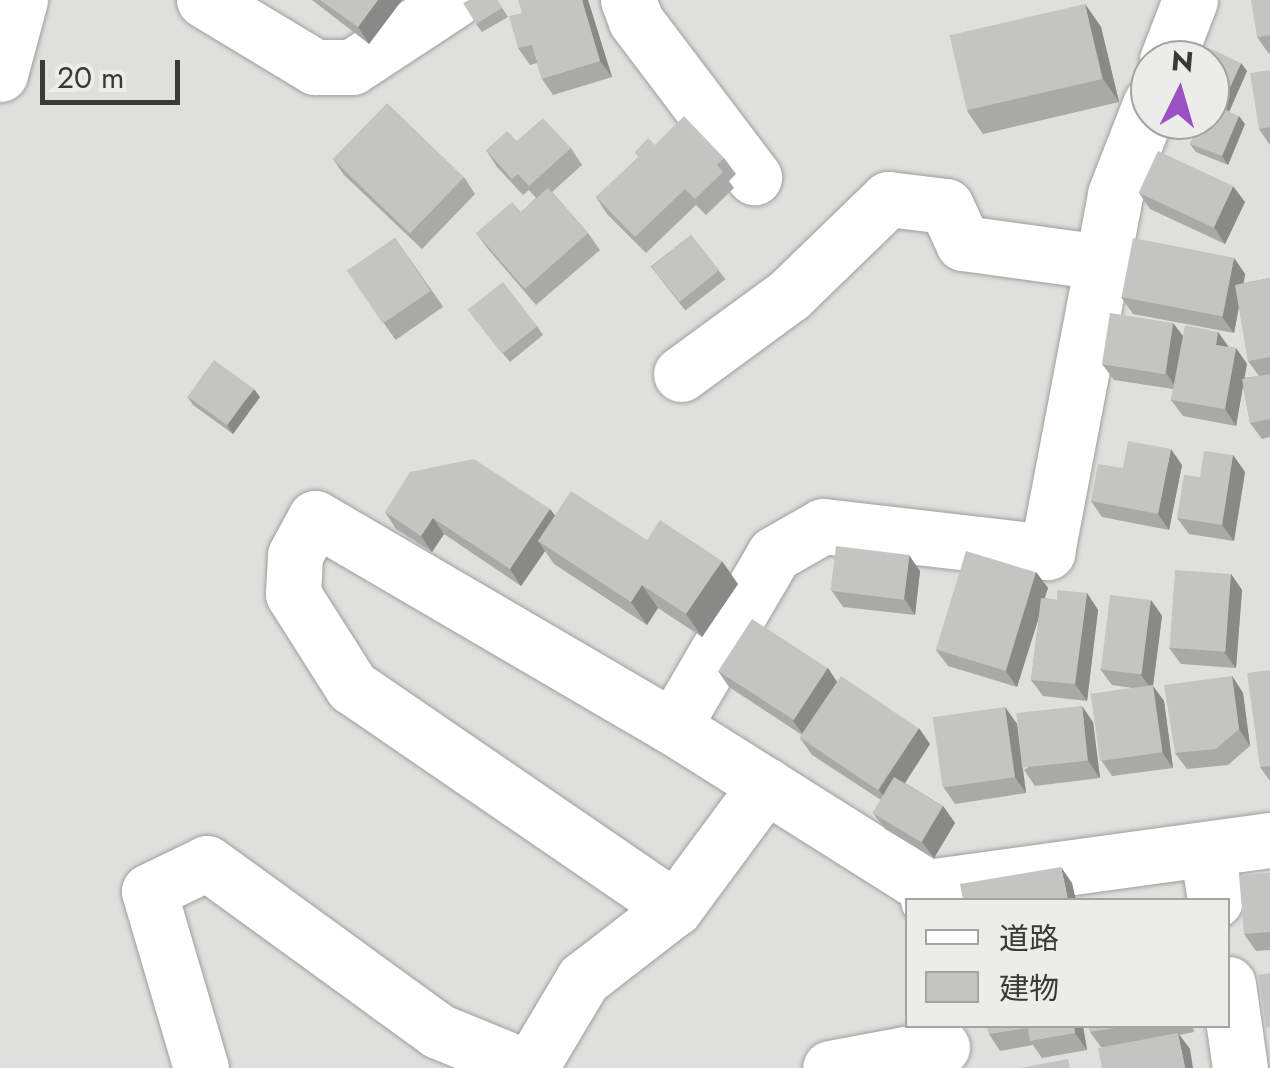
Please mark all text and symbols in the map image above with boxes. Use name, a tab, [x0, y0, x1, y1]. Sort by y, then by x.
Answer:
scale bar	[45, 40, 185, 102]
north arrow	[1130, 40, 1230, 140]
text: N	[1170, 40, 1195, 83]
text: 20 m	[57, 56, 124, 99]
legend	[905, 898, 1230, 1028]
text: 道路	[999, 917, 1059, 960]
text: 建物	[999, 967, 1059, 1010]

